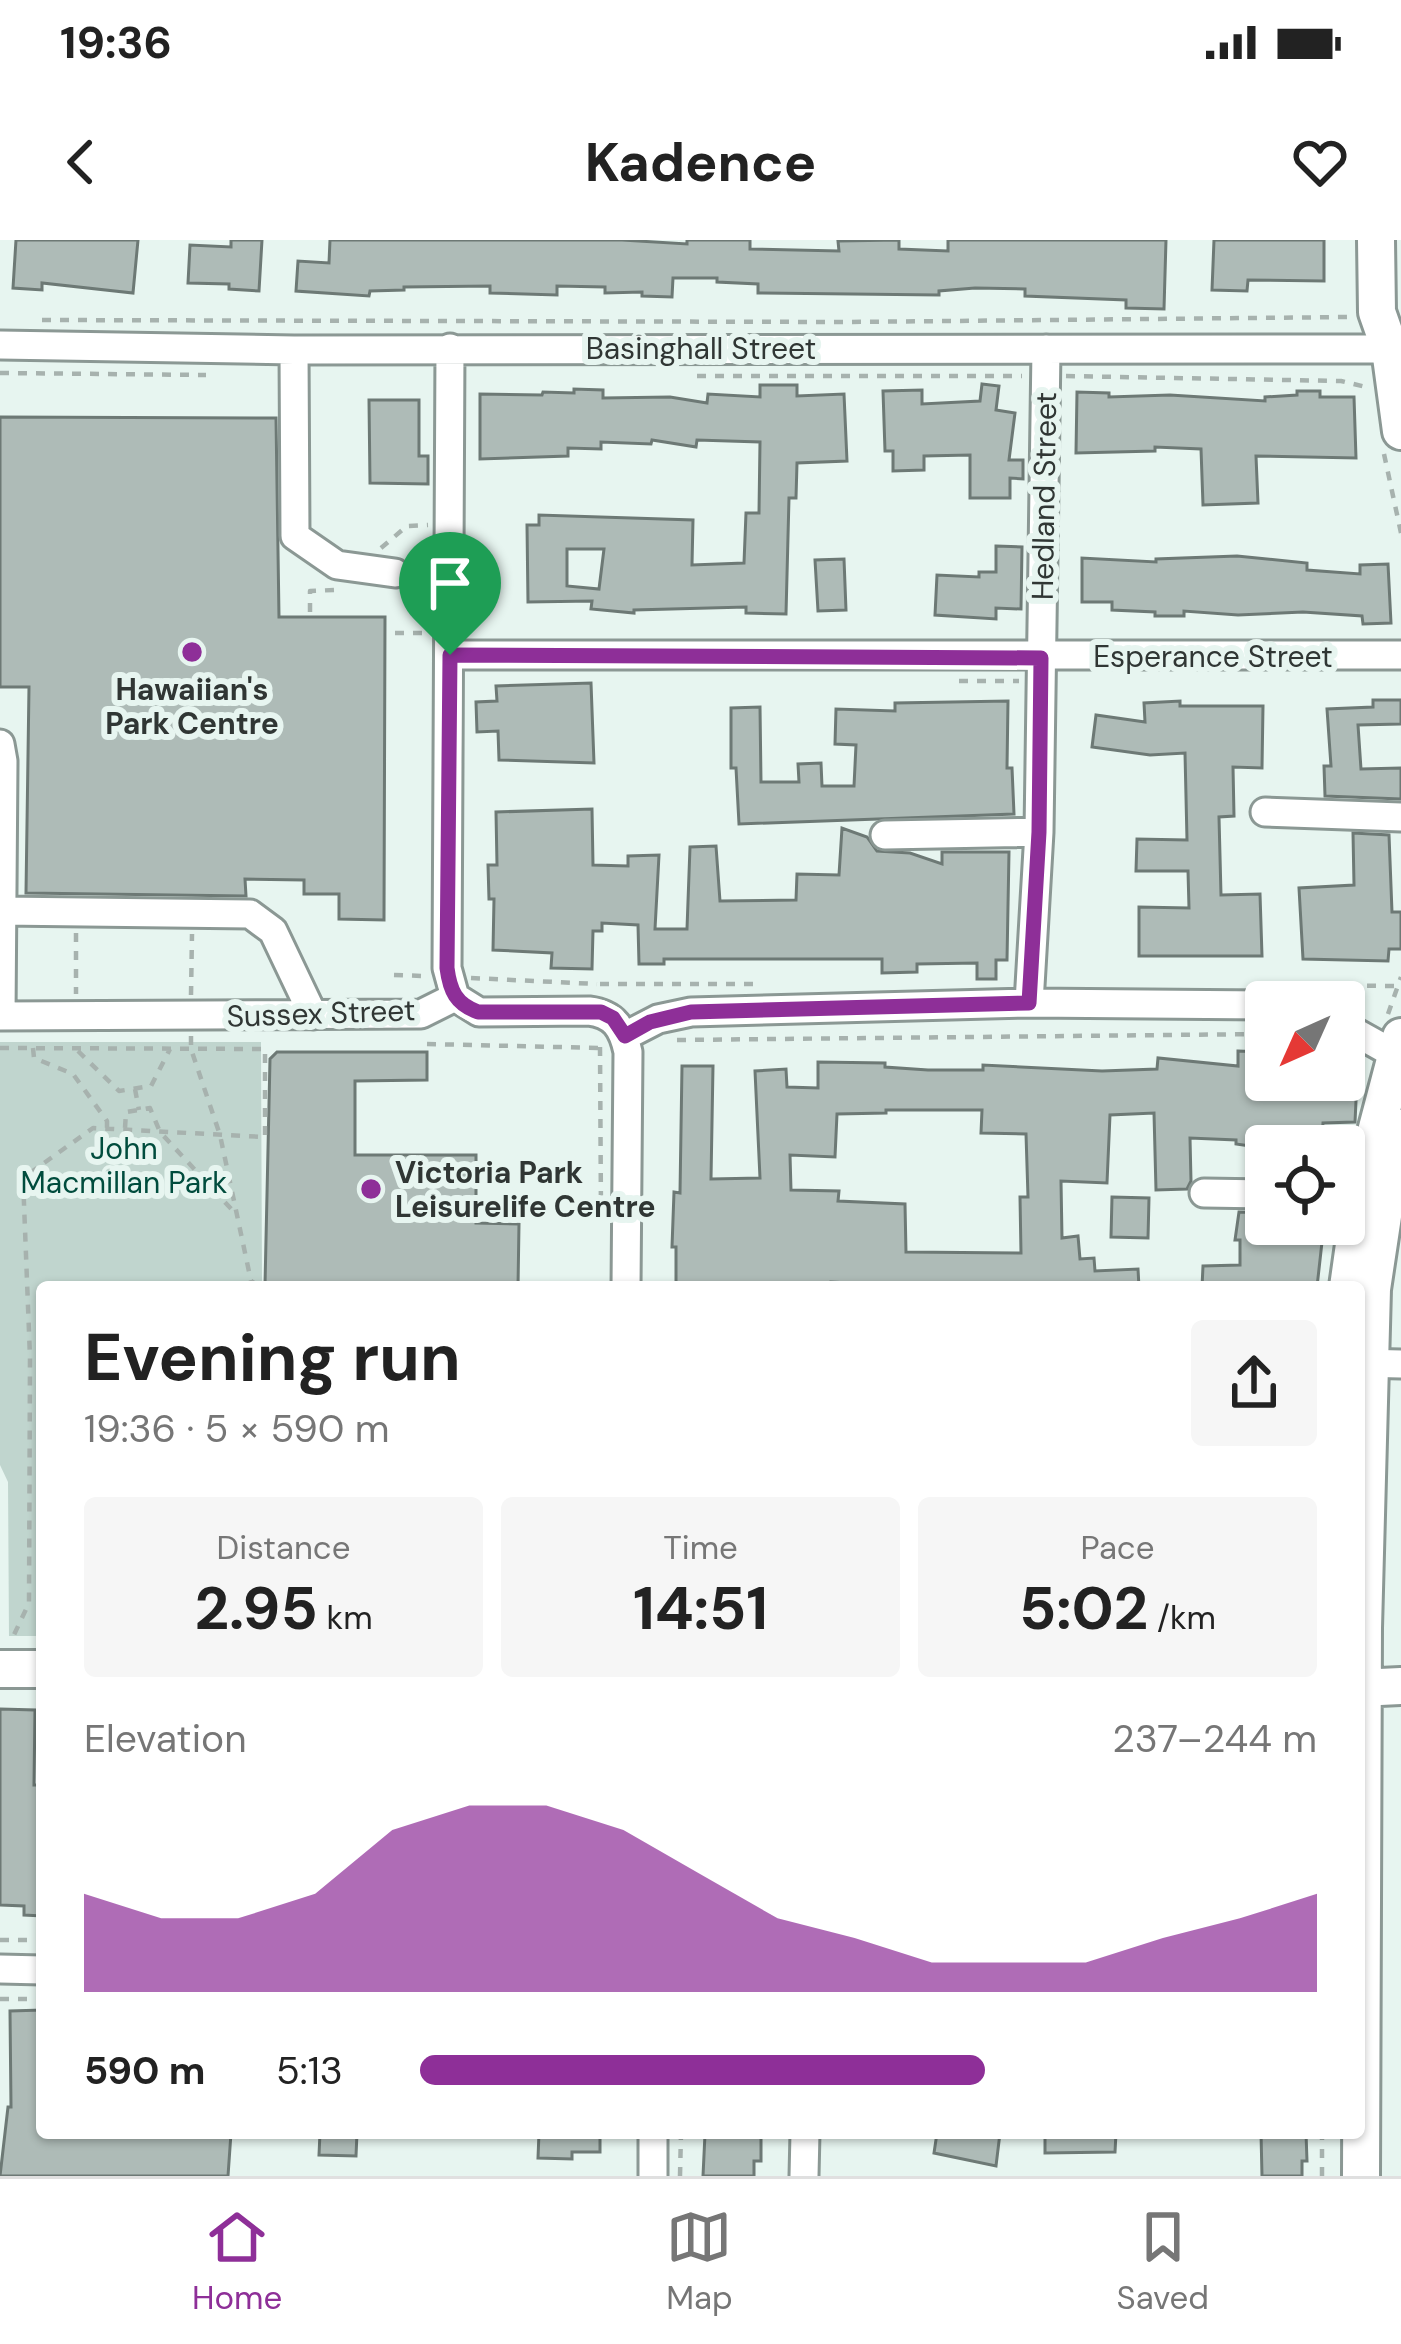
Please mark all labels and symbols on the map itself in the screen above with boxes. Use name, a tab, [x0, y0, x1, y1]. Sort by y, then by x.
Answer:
street label: Basinghall Street	[586, 329, 816, 368]
street label: Hedland Street	[1023, 392, 1065, 600]
pin	[399, 532, 501, 655]
street label: Esperance Street	[1093, 637, 1333, 676]
marker: Hawaiian's Park Centre	[179, 639, 205, 665]
place label: Hawaiian's Park Centre	[105, 670, 279, 743]
north arrow	[1245, 981, 1365, 1101]
street label: Sussex Street	[226, 990, 416, 1036]
park label: John Macmillan Park	[21, 1129, 227, 1202]
place label: Victoria Park Leisurelife Centre	[395, 1153, 656, 1226]
marker: Victoria Park Leisurelife Centre	[358, 1176, 384, 1202]

